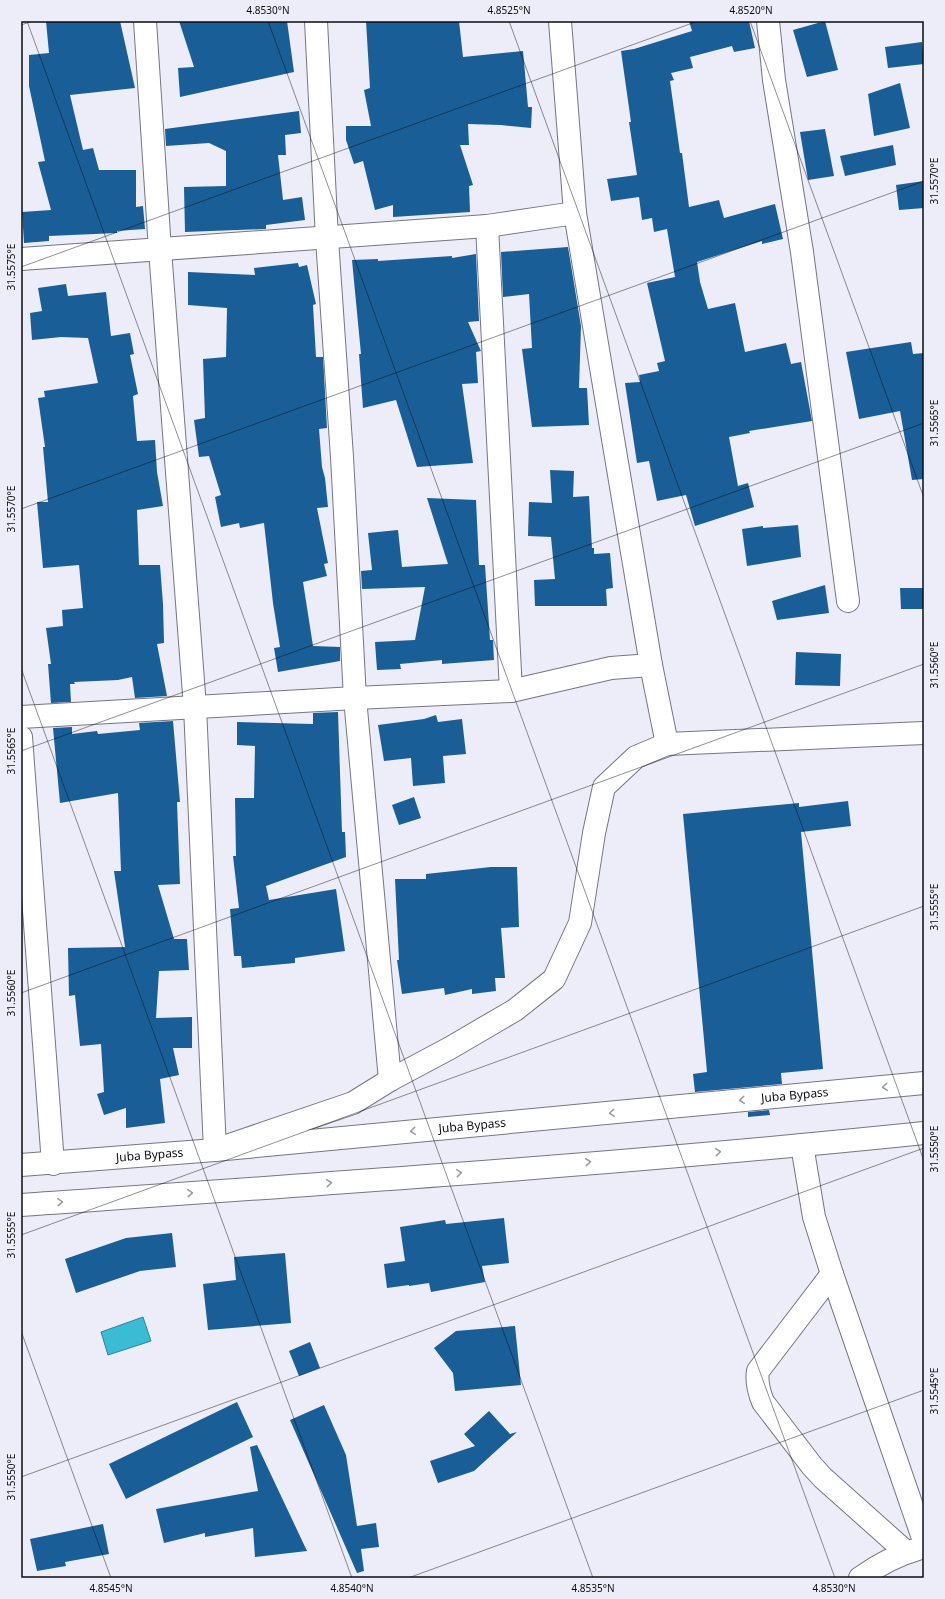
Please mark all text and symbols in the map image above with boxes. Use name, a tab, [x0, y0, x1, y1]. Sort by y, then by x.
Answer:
text: 4.8530°N	[246, 3, 290, 17]
text: 4.8525°N	[487, 3, 531, 17]
text: 4.8520°N	[729, 3, 773, 17]
text: 31.5570°E	[927, 158, 941, 204]
text: 31.5575°E	[4, 244, 18, 290]
text: 31.5565°E	[927, 400, 941, 446]
text: 31.5570°E	[4, 486, 18, 532]
text: 31.5560°E	[927, 642, 941, 688]
text: 31.5565°E	[4, 728, 18, 774]
text: 31.5555°E	[927, 884, 941, 930]
text: 31.5560°E	[4, 970, 18, 1016]
one-way arrow	[882, 1082, 888, 1091]
street label: Juba Bypass	[759, 1083, 829, 1106]
one-way arrow	[739, 1096, 745, 1105]
one-way arrow	[609, 1108, 615, 1117]
street label: Juba Bypass	[437, 1114, 507, 1137]
one-way arrow	[410, 1126, 416, 1135]
text: 31.5550°E	[927, 1126, 941, 1172]
street label: Juba Bypass	[114, 1143, 184, 1166]
one-way arrow	[715, 1148, 721, 1157]
one-way arrow	[585, 1158, 591, 1167]
one-way arrow	[456, 1168, 462, 1177]
one-way arrow	[326, 1179, 332, 1188]
one-way arrow	[187, 1189, 193, 1198]
one-way arrow	[57, 1198, 63, 1207]
text: 31.5555°E	[4, 1212, 18, 1258]
text: 31.5545°E	[927, 1368, 941, 1414]
text: 31.5550°E	[4, 1454, 18, 1500]
text: 4.8545°N	[89, 1581, 133, 1595]
text: 4.8540°N	[330, 1581, 374, 1595]
text: 4.8535°N	[571, 1581, 615, 1595]
text: 4.8530°N	[812, 1581, 856, 1595]

